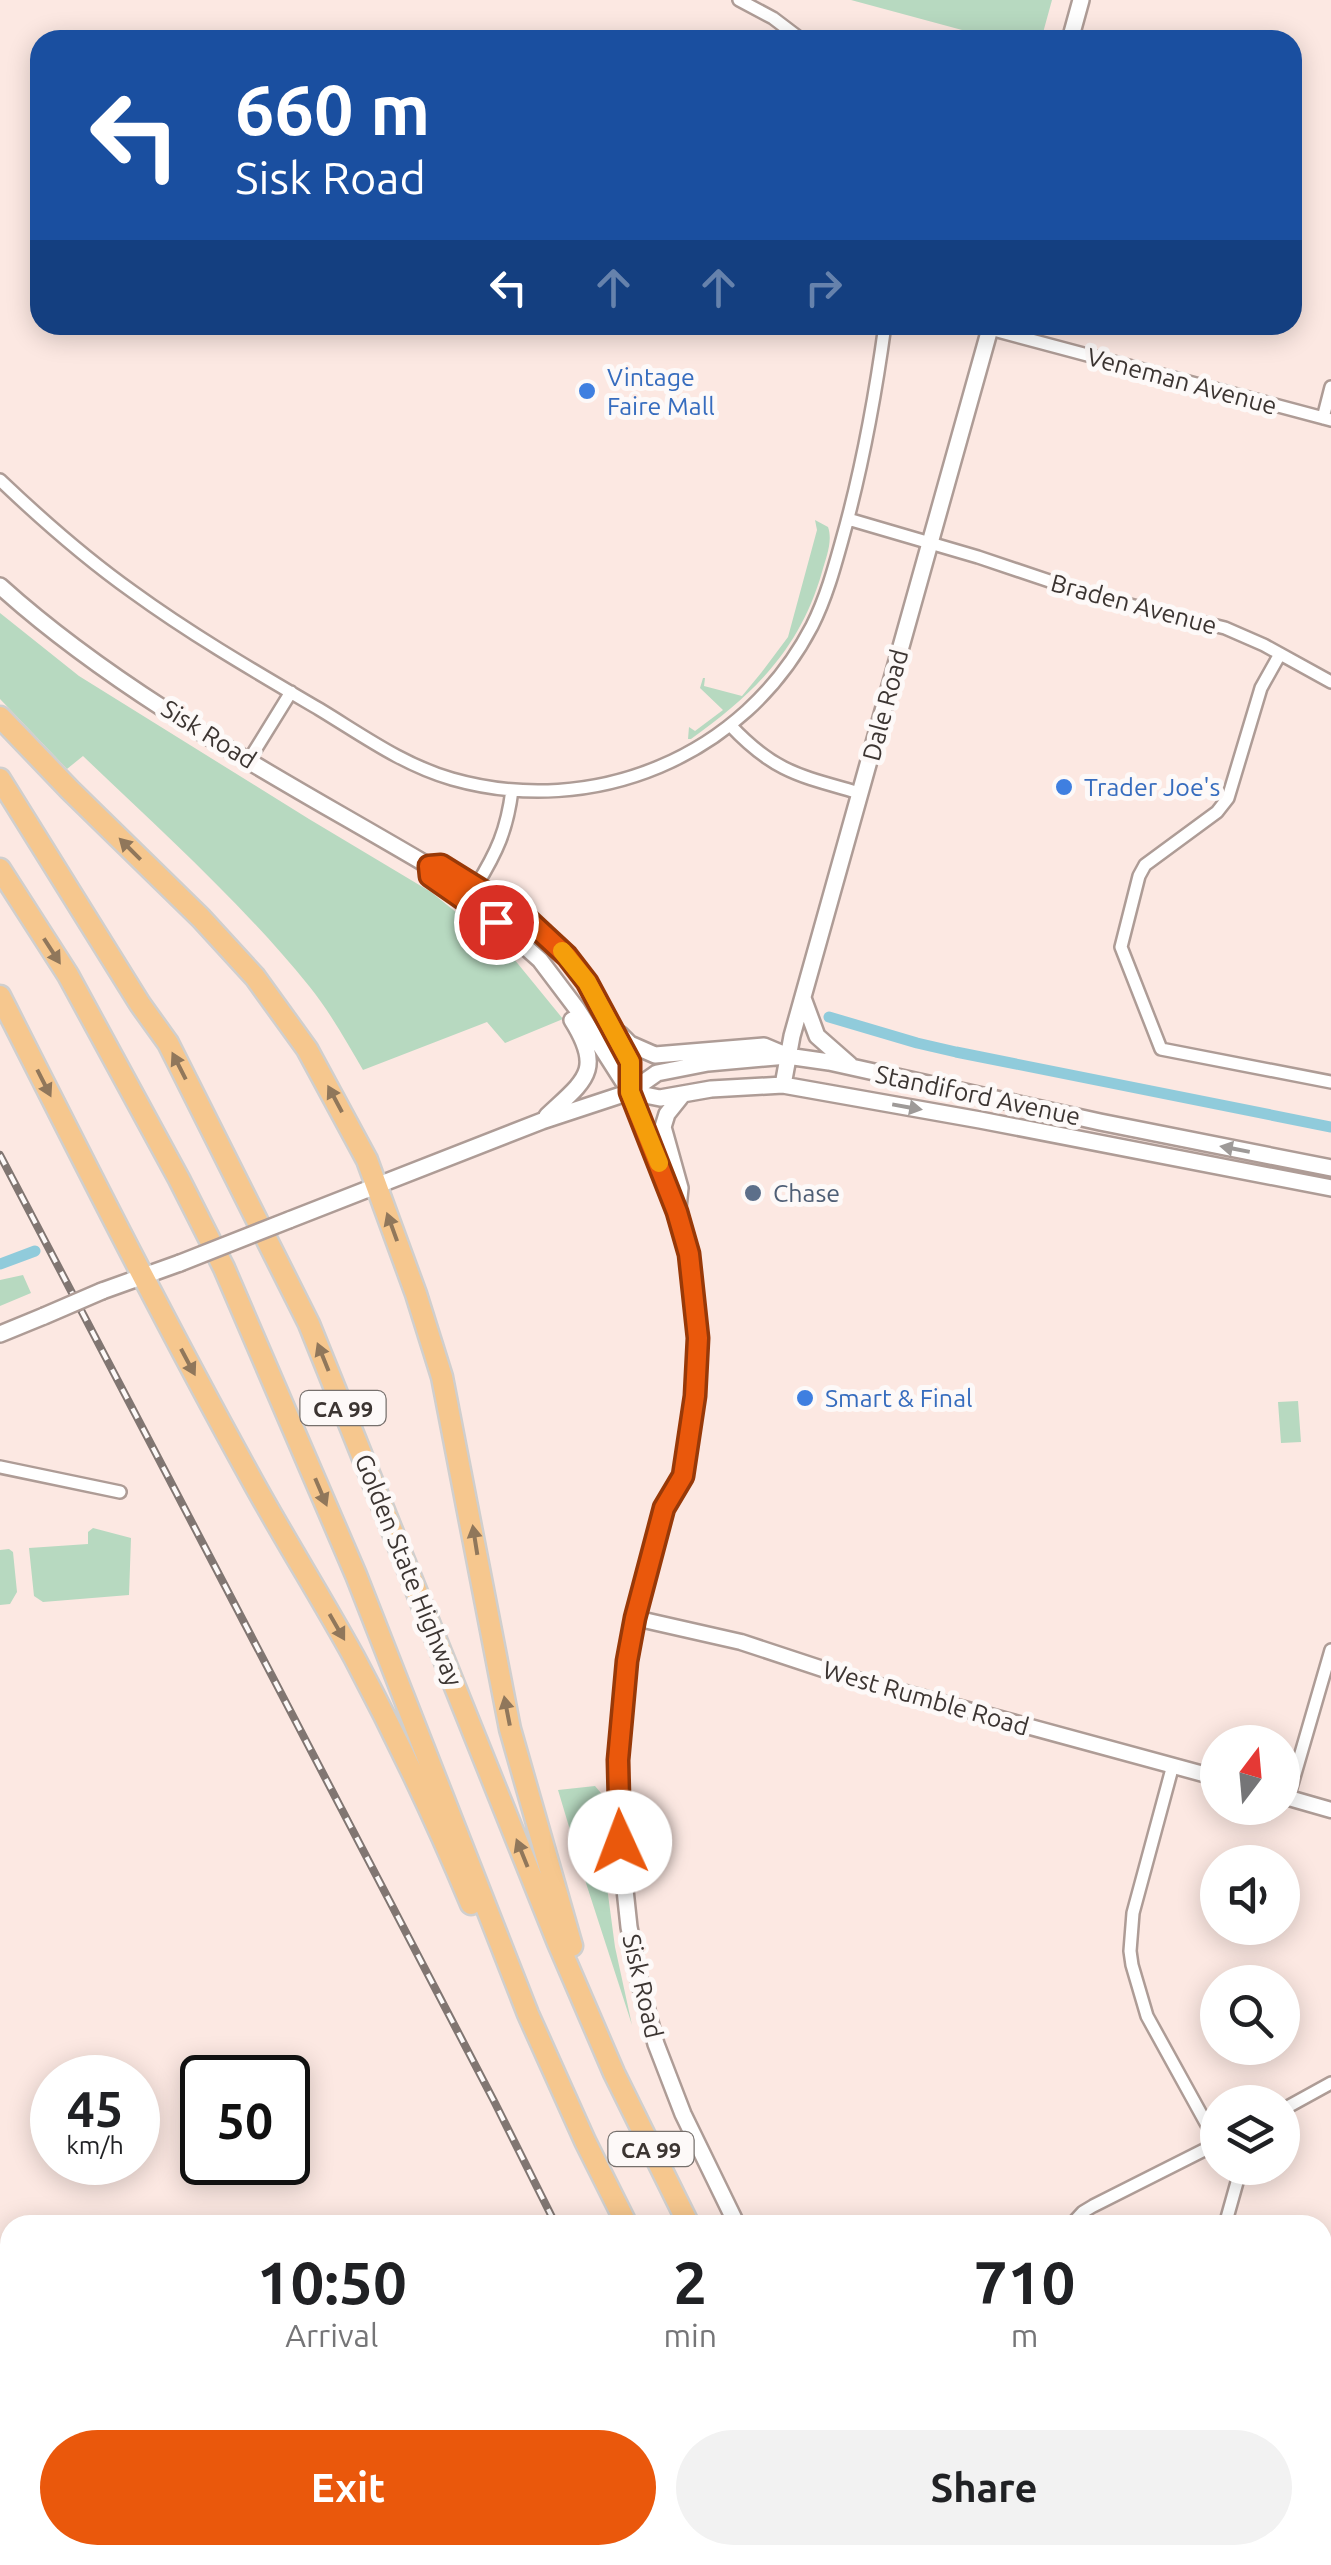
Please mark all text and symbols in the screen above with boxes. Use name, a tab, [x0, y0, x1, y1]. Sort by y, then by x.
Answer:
icon: left	[70, 70, 200, 200]
text: 660 m	[235, 70, 430, 148]
text: Sisk Road	[235, 152, 426, 203]
icon: left	[481, 260, 536, 315]
icon: ahead	[586, 260, 641, 315]
icon: ahead	[691, 260, 746, 315]
icon: right	[796, 260, 851, 315]
street label: Veneman Avenue	[1084, 342, 1280, 420]
place label: Vintage Faire Mall	[607, 363, 715, 420]
marker: Vintage Faire Mall	[576, 380, 598, 402]
street label: Braden Avenue	[1048, 568, 1220, 640]
street label: Dale Road	[857, 646, 913, 764]
street label: Sisk Road	[157, 694, 261, 774]
place label: Trader Joe's	[1084, 773, 1220, 801]
marker: Trader Joe's	[1053, 776, 1075, 798]
one-way arrow	[119, 837, 143, 861]
pin	[454, 880, 539, 965]
icon: arrive	[469, 895, 524, 950]
one-way arrow	[43, 937, 61, 965]
one-way arrow	[171, 1051, 188, 1080]
street label: Standiford Avenue	[873, 1060, 1083, 1130]
one-way arrow	[35, 1069, 52, 1098]
one-way arrow	[327, 1085, 344, 1113]
one-way arrow	[891, 1100, 923, 1115]
one-way arrow	[1220, 1140, 1251, 1156]
place label: Chase	[773, 1179, 840, 1207]
marker: Chase	[742, 1182, 764, 1204]
one-way arrow	[384, 1211, 399, 1241]
one-way arrow	[314, 1342, 330, 1372]
one-way arrow	[180, 1348, 197, 1377]
place label: Smart & Final	[825, 1384, 973, 1412]
marker: Smart & Final	[794, 1387, 816, 1409]
road number: CA 99	[300, 1391, 386, 1425]
street label: Golden State Highway	[350, 1450, 468, 1690]
one-way arrow	[313, 1477, 329, 1507]
one-way arrow	[467, 1524, 482, 1556]
one-way arrow	[328, 1613, 345, 1642]
street label: West Rumble Road	[820, 1655, 1032, 1741]
one-way arrow	[498, 1695, 514, 1726]
north arrow	[1200, 1725, 1300, 1825]
map controls	[1200, 1725, 1300, 2185]
position arrow	[568, 1790, 672, 1894]
one-way arrow	[514, 1838, 530, 1868]
button: sound	[1200, 1845, 1300, 1945]
street label: Sisk Road	[617, 1931, 669, 2041]
button: search	[1200, 1965, 1300, 2065]
speed limit sign: 50	[180, 2055, 310, 2185]
text: 45	[67, 2080, 123, 2136]
button: layers	[1200, 2085, 1300, 2185]
text: km/h	[66, 2131, 124, 2159]
road number: CA 99	[608, 2132, 694, 2166]
text: 10:50	[257, 2248, 407, 2315]
text: 2	[673, 2248, 707, 2315]
text: 710	[974, 2248, 1075, 2315]
text: Arrival	[285, 2317, 378, 2353]
text: min	[663, 2317, 717, 2353]
text: m	[1011, 2317, 1038, 2353]
button: Exit	[40, 2430, 656, 2545]
button: Share	[676, 2430, 1292, 2545]

